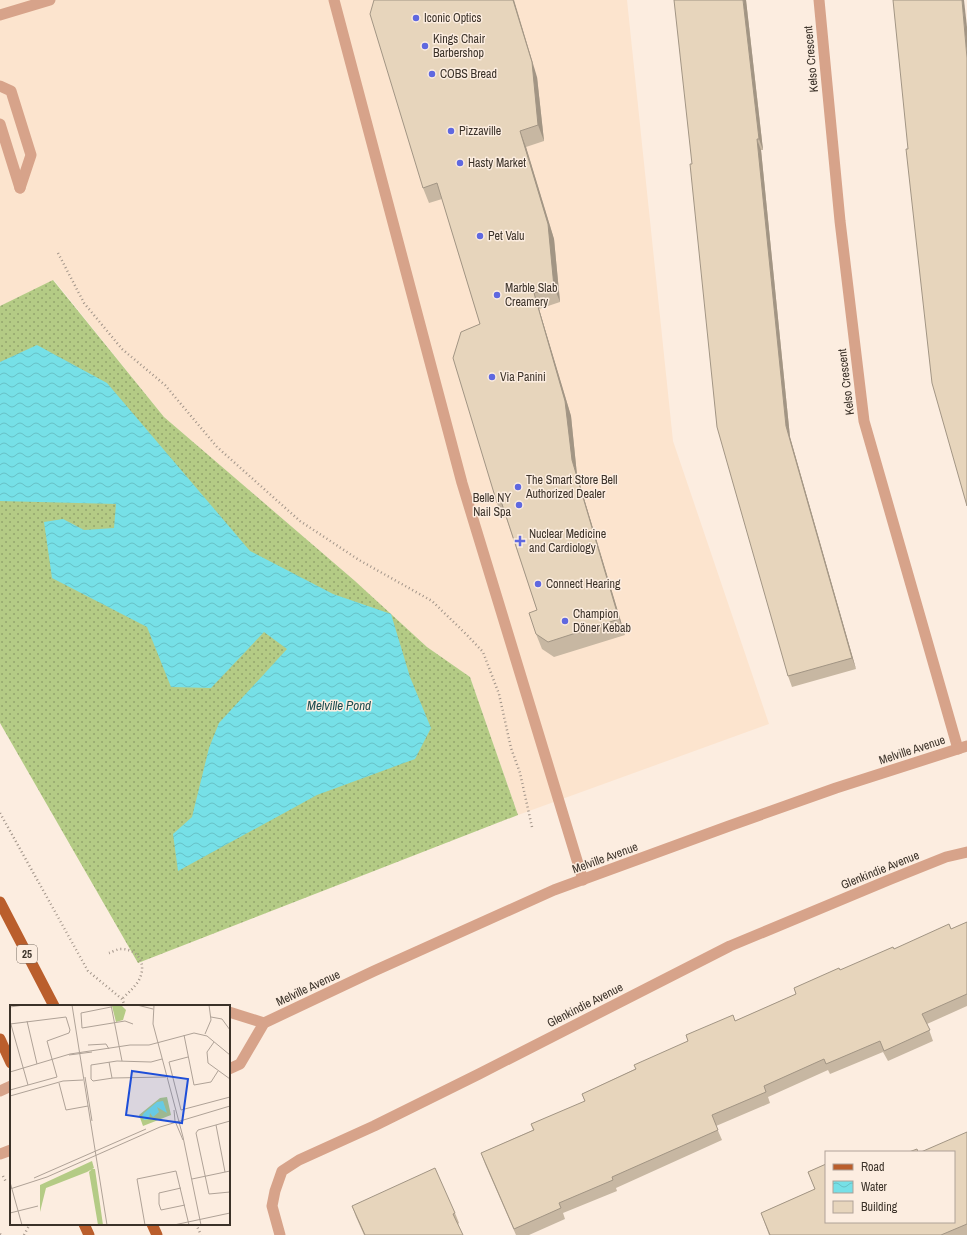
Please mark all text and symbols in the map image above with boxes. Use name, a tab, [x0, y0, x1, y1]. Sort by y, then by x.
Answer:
place label: Iconic Optics	[424, 10, 482, 26]
marker: Iconic Optics	[411, 13, 421, 23]
street label: Kelso Crescent	[800, 25, 822, 93]
place label: Kings Chair Barbershop	[433, 31, 486, 61]
marker: Kings Chair Barbershop	[420, 41, 430, 51]
place label: COBS Bread	[440, 66, 497, 82]
marker: COBS Bread	[427, 69, 437, 79]
place label: Pizzaville	[459, 123, 501, 139]
marker: Pizzaville	[446, 126, 456, 136]
place label: Hasty Market	[468, 155, 526, 171]
marker: Hasty Market	[455, 158, 465, 168]
place label: Pet Valu	[488, 228, 524, 244]
marker: Pet Valu	[475, 231, 485, 241]
place label: Marble Slab Creamery	[505, 280, 558, 310]
marker: Marble Slab Creamery	[492, 290, 502, 300]
street label: Kelso Crescent	[834, 348, 858, 416]
place label: Via Panini	[500, 369, 546, 385]
marker: Via Panini	[487, 372, 497, 382]
place label: The Smart Store Bell Authorized Dealer	[525, 472, 617, 502]
marker: The Smart Store Bell Authorized Dealer	[513, 482, 523, 492]
place label: Belle NY Nail Spa	[473, 490, 512, 520]
marker: Belle NY Nail Spa	[514, 500, 524, 510]
place label: Nuclear Medicine and Cardiology	[529, 526, 606, 556]
marker: Nuclear Medicine and Cardiology	[514, 535, 526, 547]
place label: Connect Hearing	[546, 576, 621, 592]
marker: Connect Hearing	[533, 579, 543, 589]
place label: Champion Döner Kebab	[573, 606, 631, 636]
marker: Champion Döner Kebab	[560, 616, 570, 626]
water label: Melville Pond	[307, 697, 371, 714]
street label: Melville Avenue	[877, 732, 947, 768]
street label: Melville Avenue	[570, 839, 640, 877]
street label: Glenkindie Avenue	[839, 847, 921, 893]
road number: 25	[17, 945, 37, 963]
street label: Melville Avenue	[273, 966, 343, 1010]
street label: Glenkindie Avenue	[544, 979, 626, 1031]
inset map	[10, 1005, 230, 1225]
legend	[825, 1151, 955, 1223]
text: Road	[861, 1159, 885, 1175]
text: Water	[861, 1179, 888, 1195]
text: Building	[861, 1199, 898, 1215]

